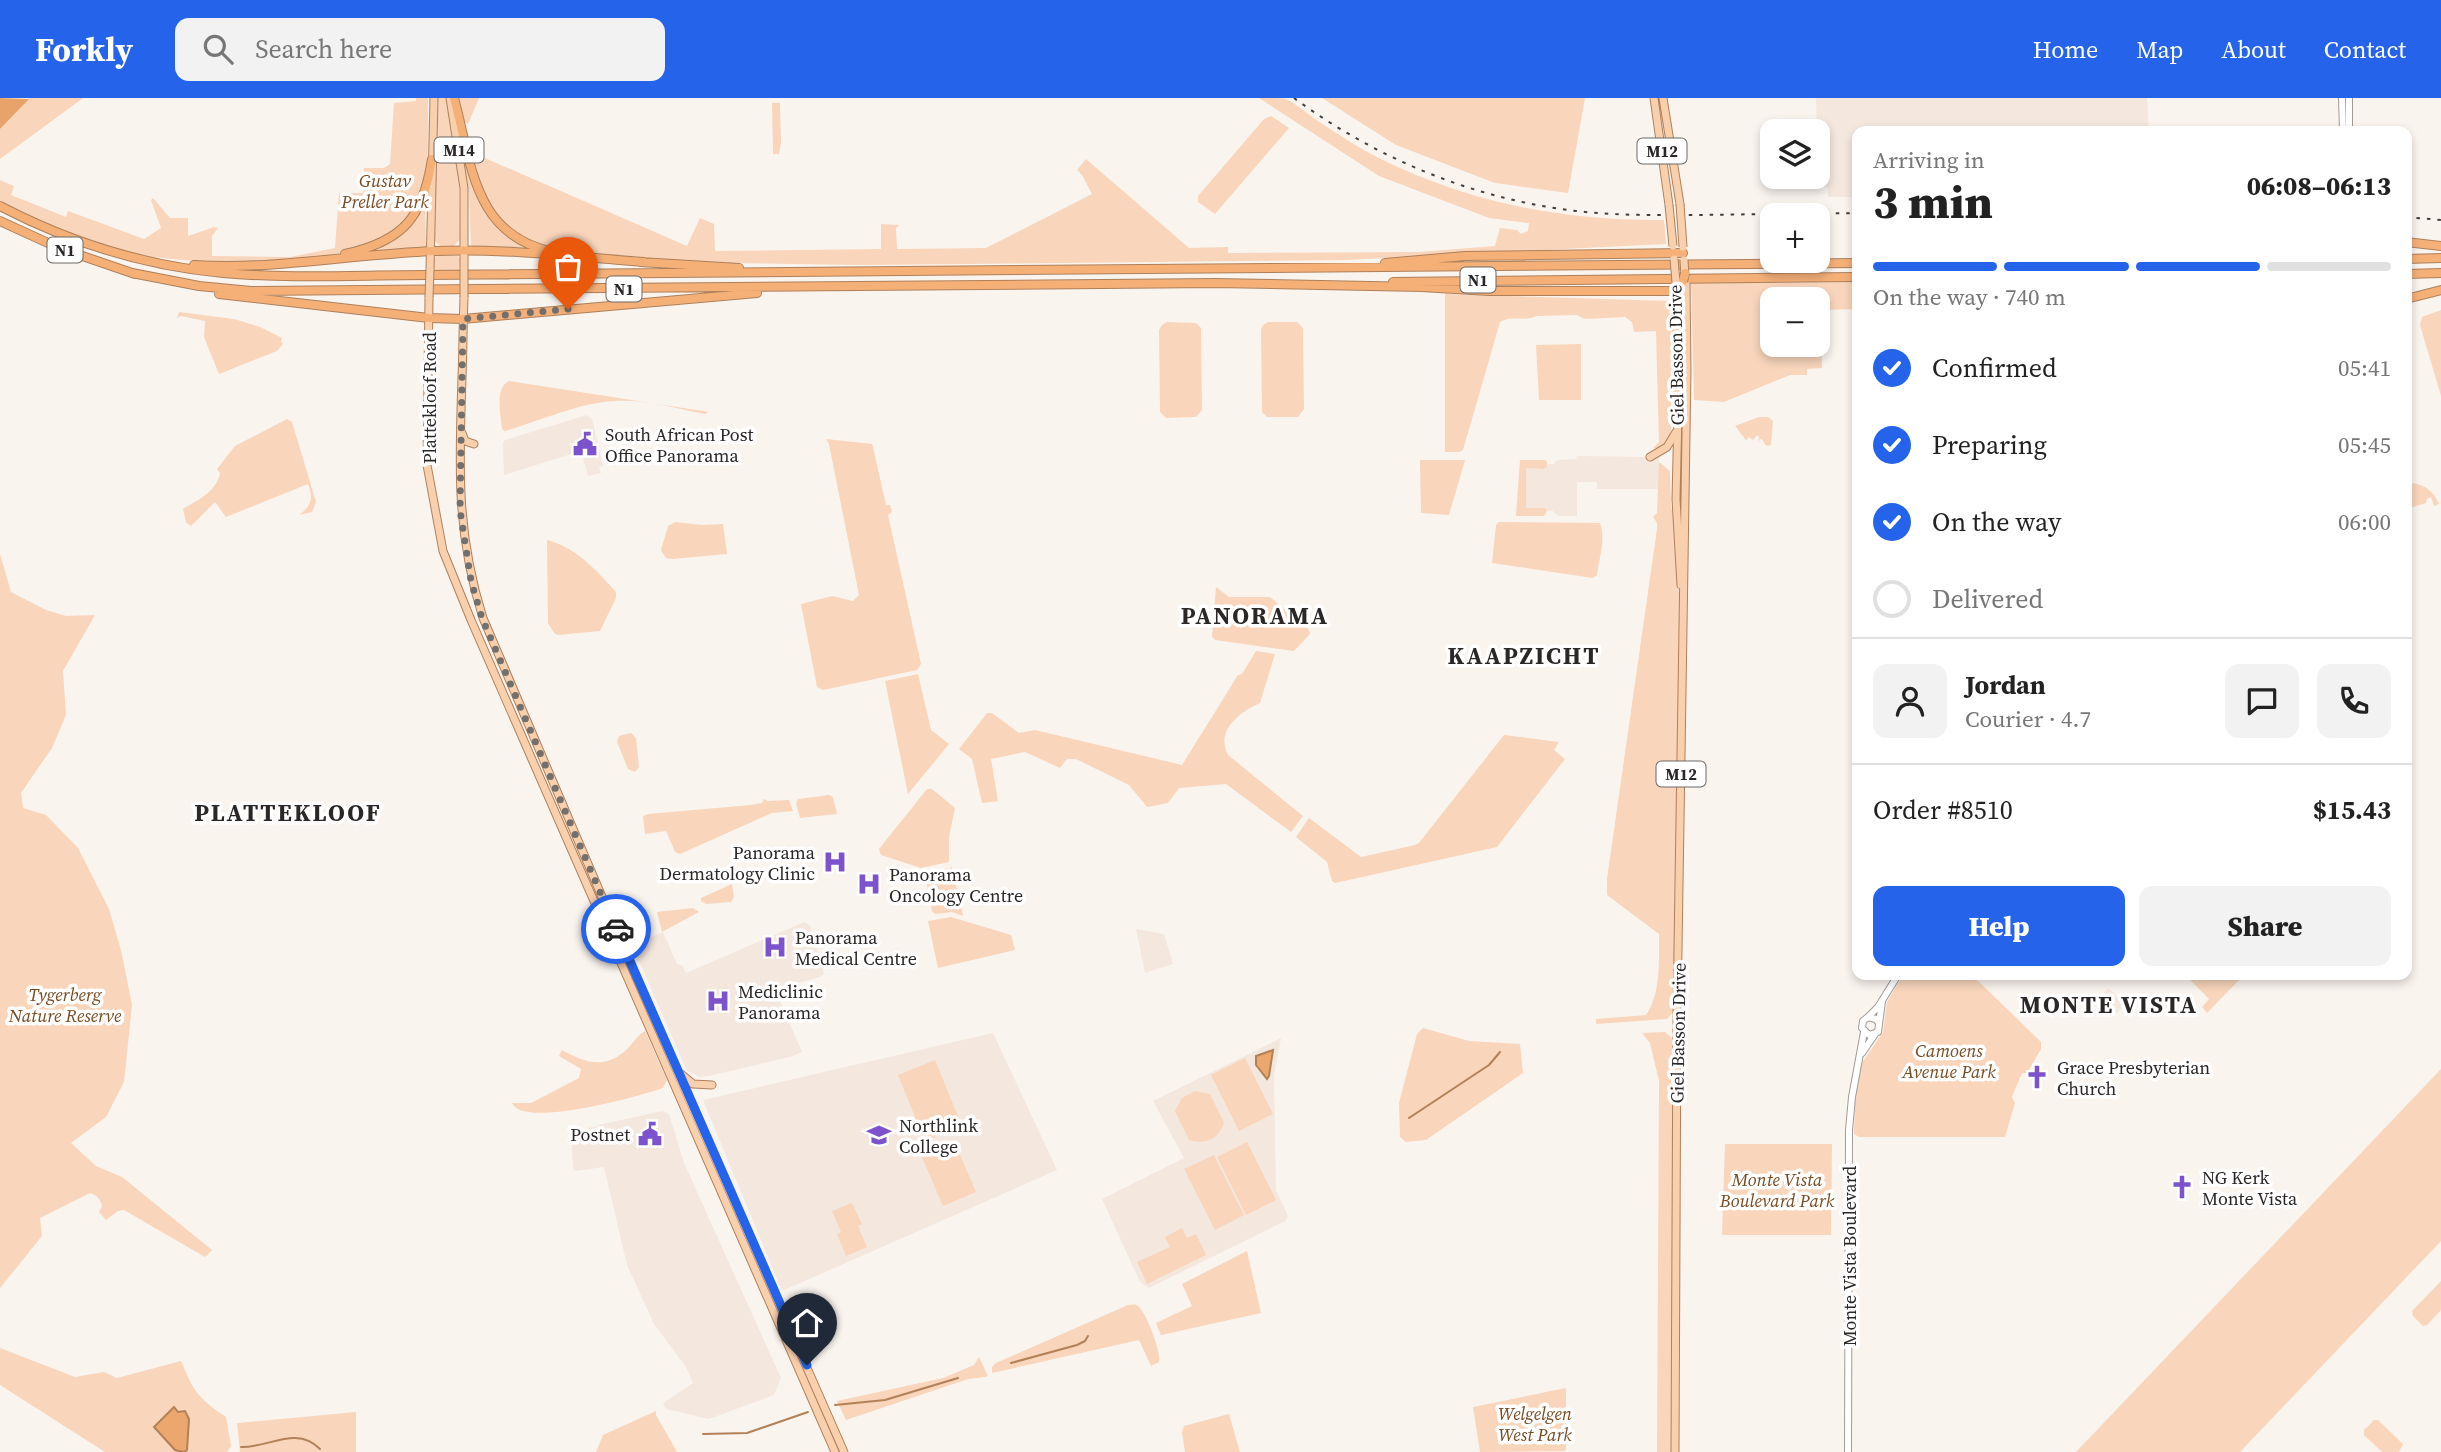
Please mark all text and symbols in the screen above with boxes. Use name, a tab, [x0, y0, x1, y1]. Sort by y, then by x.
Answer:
search box	[175, 18, 665, 81]
text: Forkly	[35, 27, 133, 72]
icon: search	[199, 30, 237, 68]
text: Search here	[255, 31, 392, 67]
text: Home	[2033, 33, 2098, 66]
text: Map	[2136, 33, 2183, 66]
text: About	[2221, 33, 2286, 66]
text: Contact	[2324, 33, 2406, 66]
map controls	[1760, 119, 1830, 357]
button: layers	[1760, 119, 1830, 189]
road number: M14	[434, 138, 484, 162]
road number: M12	[1638, 138, 1686, 164]
text: Arriving in	[1873, 144, 1985, 176]
park label: Gustav Preller Park	[340, 168, 429, 214]
text: 06:08–06:13	[2247, 168, 2391, 204]
text: 3 min	[1873, 170, 1993, 233]
button: +	[1760, 203, 1830, 273]
pin	[538, 237, 598, 309]
road number: N1	[48, 238, 82, 262]
icon: bag	[549, 248, 587, 286]
road number: N1	[1460, 268, 1496, 292]
road number: N1	[606, 276, 642, 302]
text: On the way · 740 m	[1873, 281, 2066, 313]
street label: Giel Basson Drive	[1662, 284, 1690, 426]
button: −	[1760, 287, 1830, 357]
street label: Plattekloof Road	[417, 332, 442, 464]
icon: check	[1873, 349, 1911, 387]
text: Confirmed	[1932, 350, 2057, 386]
text: 05:41	[2338, 352, 2391, 384]
place label: South African Post Office Panorama	[605, 422, 753, 468]
icon: check	[1873, 426, 1911, 464]
text: Preparing	[1932, 427, 2047, 463]
text: 05:45	[2338, 429, 2391, 461]
public building icon: South African Post Office Panorama	[571, 430, 599, 458]
icon: check	[1873, 503, 1911, 541]
text: On the way	[1932, 504, 2061, 540]
text: 06:00	[2338, 506, 2391, 538]
text: Delivered	[1932, 581, 2043, 617]
district label: PANORAMA	[1181, 599, 1329, 632]
district label: KAAPZICHT	[1448, 639, 1600, 672]
button: person	[1873, 664, 1947, 738]
button: chat	[2225, 664, 2299, 738]
button: phone	[2317, 664, 2391, 738]
text: Jordan	[1965, 667, 2046, 703]
text: Courier · 4.7	[1965, 703, 2091, 735]
road number: M12	[1656, 762, 1706, 786]
text: Order #8510	[1873, 792, 2013, 828]
text: $15.43	[2313, 792, 2391, 828]
district label: PLATTEKLOOF	[194, 796, 382, 829]
place label: Panorama Dermatology Clinic	[659, 840, 816, 886]
hospital icon: Panorama Dermatology Clinic	[821, 848, 849, 876]
place label: Panorama Oncology Centre	[889, 862, 1023, 908]
hospital icon: Panorama Oncology Centre	[855, 870, 883, 898]
button: Help	[1873, 886, 2125, 966]
button: Share	[2139, 886, 2391, 966]
courier	[581, 894, 651, 964]
icon: car	[597, 910, 635, 948]
place label: Panorama Medical Centre	[795, 925, 917, 971]
hospital icon: Panorama Medical Centre	[761, 933, 789, 961]
street label: Giel Basson Drive	[1664, 962, 1692, 1104]
place label: Mediclinic Panorama	[738, 979, 823, 1025]
park label: Tygerberg Nature Reserve	[8, 982, 122, 1028]
hospital icon: Mediclinic Panorama	[704, 987, 732, 1015]
district label: MONTE VISTA	[2020, 988, 2198, 1021]
park label: Camoens Avenue Park	[1901, 1038, 1996, 1084]
place label: Grace Presbyterian Church	[2057, 1055, 2210, 1101]
church icon: Grace Presbyterian Church	[2023, 1063, 2051, 1091]
place label: Northlink College	[899, 1113, 978, 1159]
public building icon: Postnet	[636, 1120, 664, 1148]
school or university icon: Northlink College	[865, 1121, 893, 1149]
place label: Postnet	[570, 1122, 630, 1147]
place label: NG Kerk Monte Vista	[2202, 1165, 2298, 1211]
street label: Monte Vista Boulevard	[1837, 1166, 1862, 1346]
park label: Monte Vista Boulevard Park	[1719, 1167, 1835, 1213]
church icon: NG Kerk Monte Vista	[2168, 1173, 2196, 1201]
pin	[777, 1293, 837, 1365]
icon: home	[788, 1304, 826, 1342]
park label: Welgelgen West Park	[1498, 1401, 1572, 1447]

